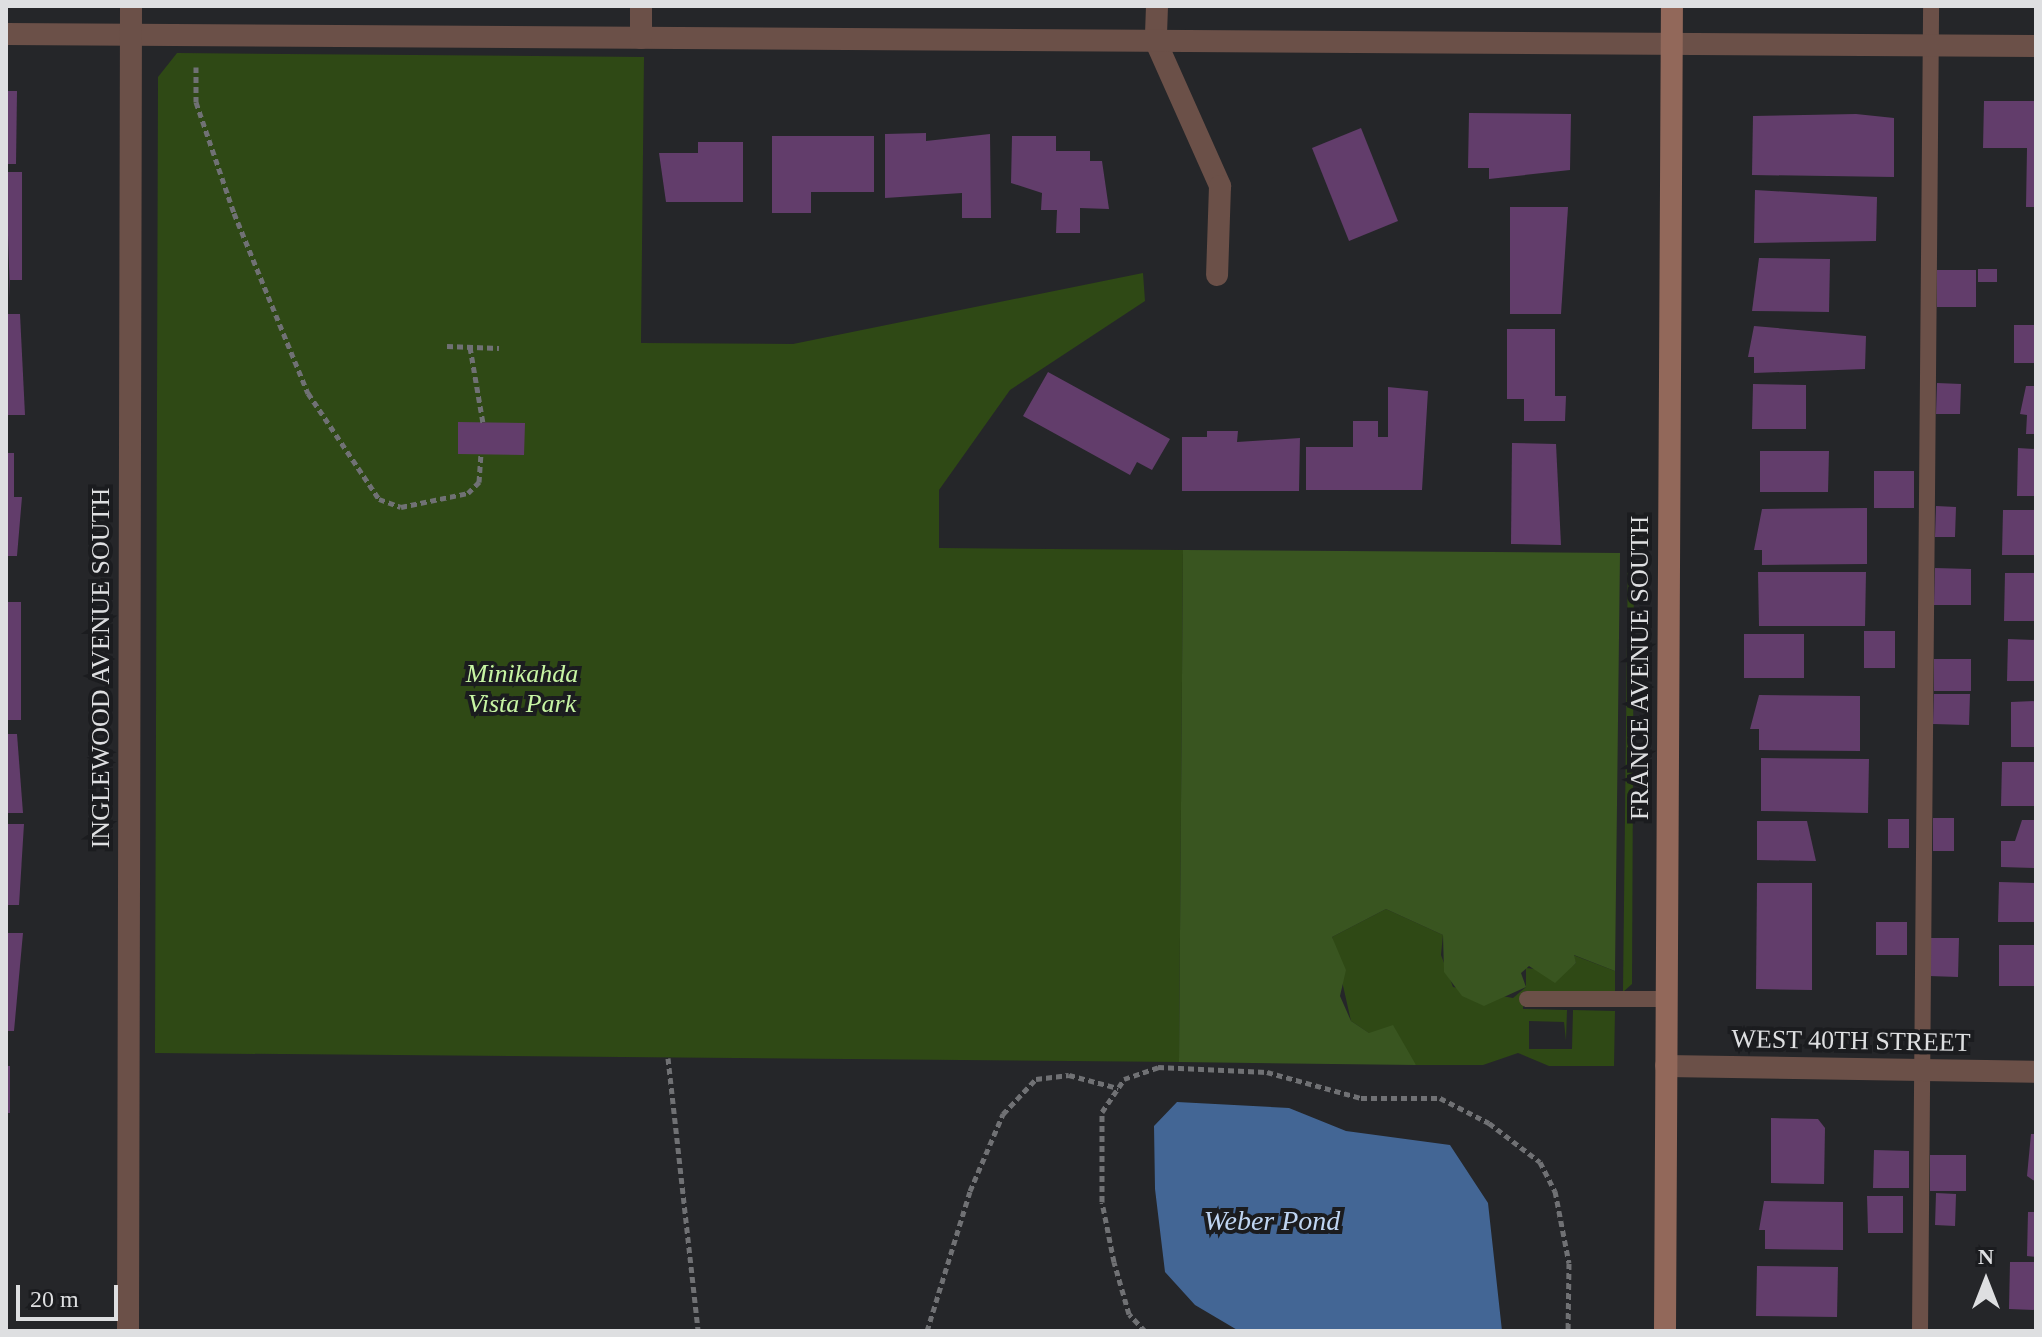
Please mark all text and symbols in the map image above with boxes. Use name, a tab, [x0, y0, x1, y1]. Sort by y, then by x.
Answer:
street label: INGLEWOOD AVENUE SOUTH	[85, 487, 117, 849]
street label: FRANCE AVENUE SOUTH	[1624, 515, 1656, 821]
park label: Minikahda Vista Park	[466, 658, 578, 720]
street label: WEST 40TH STREET	[1731, 1023, 1971, 1059]
water label: Weber Pond	[1204, 1204, 1340, 1238]
north arrow	[1946, 1241, 2026, 1321]
text: N	[1978, 1244, 1994, 1269]
scale bar	[20, 1269, 122, 1319]
text: 20 m	[30, 1286, 79, 1312]

